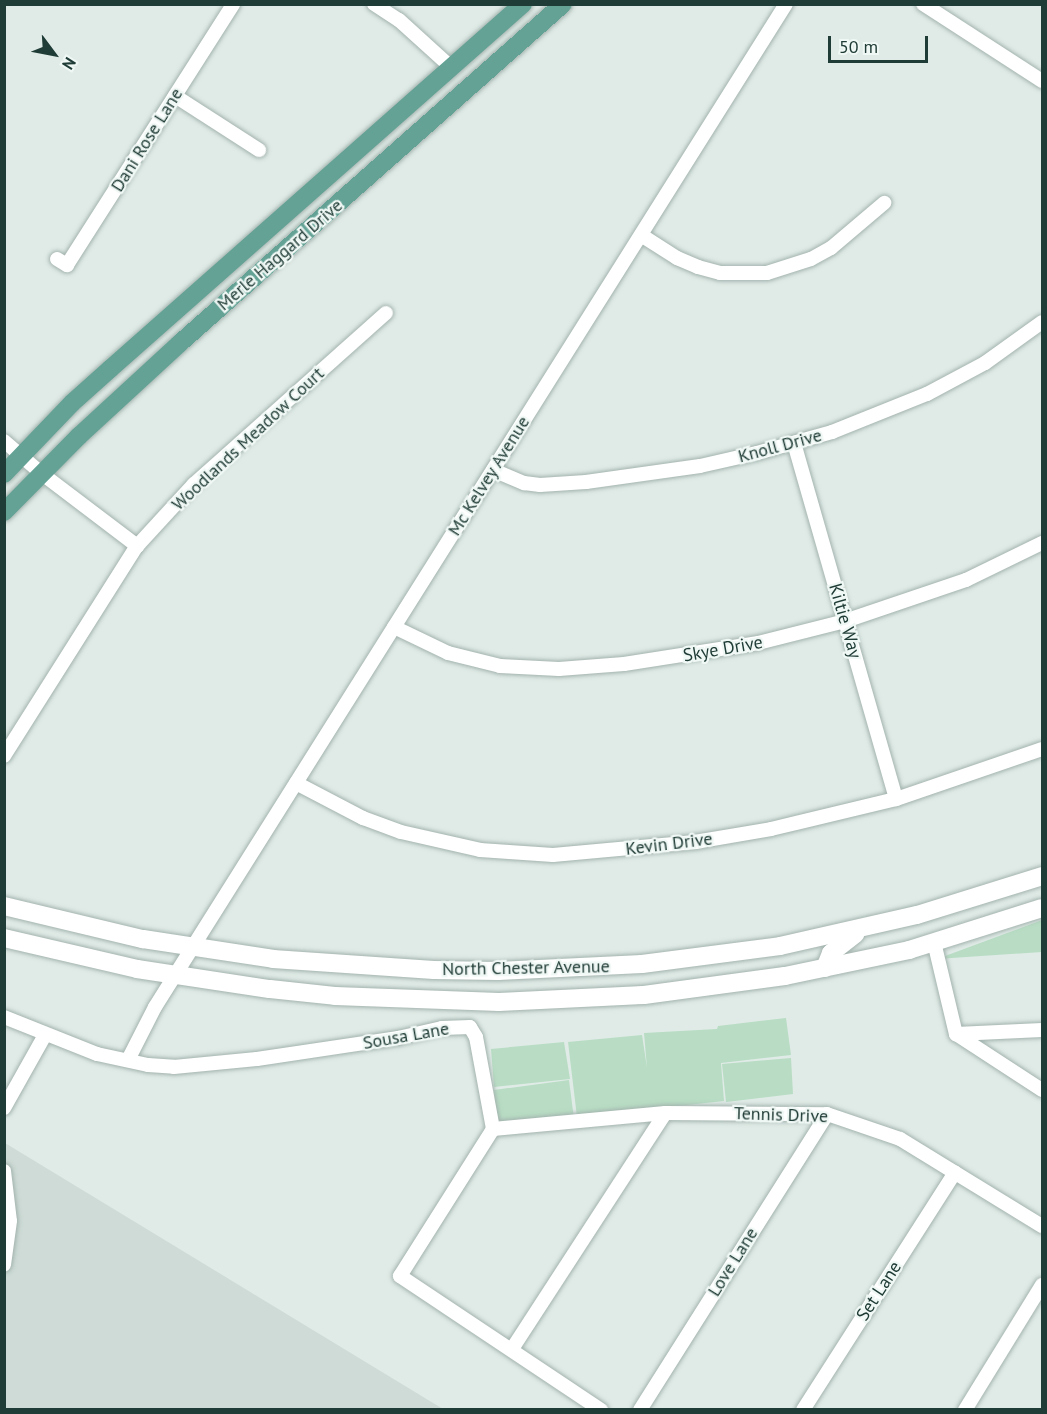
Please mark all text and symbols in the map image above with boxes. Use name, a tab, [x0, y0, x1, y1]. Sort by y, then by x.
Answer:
north arrow	[24, 24, 84, 84]
scale bar	[831, 24, 932, 62]
text: 50 m	[839, 35, 878, 58]
text: N	[58, 54, 81, 73]
street label: Dani Rose Lane	[107, 84, 187, 196]
street label: Merle Haggard Drive	[213, 195, 347, 315]
street label: Woodlands Meadow Court	[167, 363, 329, 515]
street label: Mc Kelvey Avenue	[443, 412, 535, 540]
street label: Knoll Drive	[736, 424, 824, 468]
street label: Kiltie Way	[824, 581, 866, 661]
street label: Skye Drive	[681, 631, 765, 667]
street label: Kevin Drive	[624, 828, 714, 860]
street label: North Chester Avenue	[442, 956, 610, 980]
street label: Sousa Lane	[361, 1018, 451, 1054]
street label: Tennis Drive	[734, 1103, 828, 1127]
street label: Love Lane	[703, 1224, 763, 1300]
street label: Set Lane	[852, 1257, 906, 1325]

